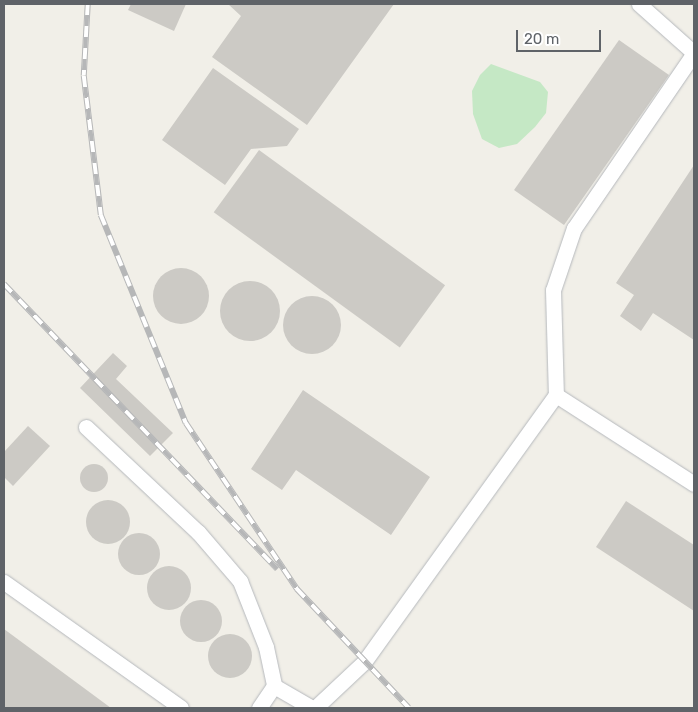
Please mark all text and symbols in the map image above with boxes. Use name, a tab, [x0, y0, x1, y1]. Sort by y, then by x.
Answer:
scale bar	[518, 20, 603, 52]
text: 20 m	[524, 30, 559, 48]

